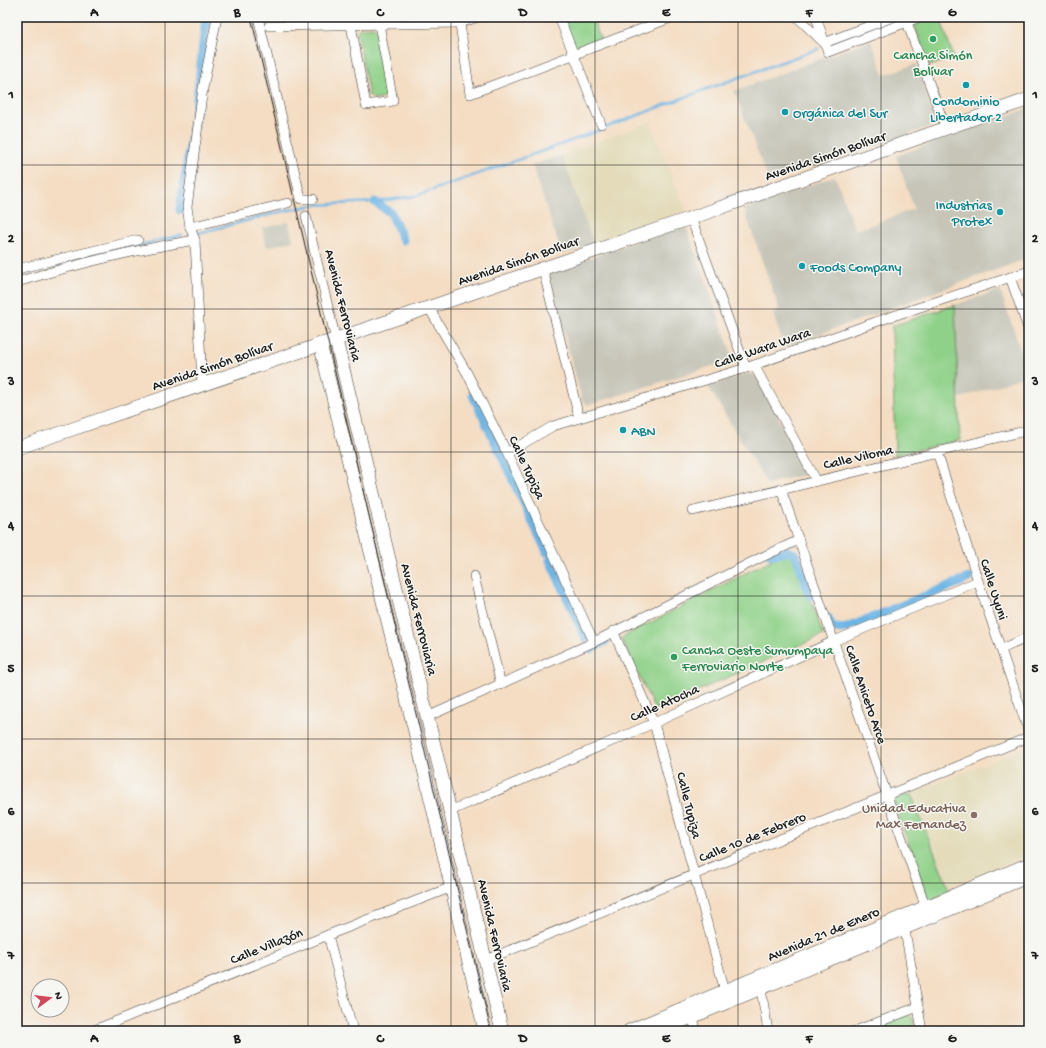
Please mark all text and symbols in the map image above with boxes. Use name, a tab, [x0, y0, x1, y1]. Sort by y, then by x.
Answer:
text: A	[89, 6, 99, 21]
text: B	[233, 6, 242, 21]
text: C	[375, 6, 385, 21]
text: D	[518, 6, 528, 21]
text: E	[662, 6, 671, 21]
text: F	[805, 6, 814, 21]
text: G	[948, 6, 957, 21]
marker: Cancha Simón Bolívar	[928, 34, 938, 44]
place label: Cancha Simón Bolívar	[894, 48, 973, 81]
marker: Condominio Libertador 2	[961, 80, 971, 90]
text: 1	[7, 88, 14, 103]
text: 1	[1031, 88, 1038, 103]
place label: Condominio Libertador 2	[930, 94, 1002, 127]
place label: Orgánica del Sur	[793, 106, 889, 123]
marker: Orgánica del Sur	[780, 107, 790, 117]
street label: Avenida Simón Bolívar	[763, 128, 890, 186]
place label: Industrias Protex	[935, 198, 993, 231]
marker: Industrias Protex	[995, 207, 1005, 217]
text: 2	[8, 232, 15, 247]
text: 2	[1032, 232, 1039, 247]
street label: Avenida Simón Bolívar	[456, 233, 583, 291]
street label: Avenida Ferroviaria	[319, 248, 364, 365]
place label: Foods Company	[809, 260, 901, 277]
marker: Foods Company	[797, 261, 807, 271]
street label: Calle Wara Wara	[713, 325, 814, 374]
street label: Avenida Simón Bolívar	[150, 338, 277, 396]
text: 3	[7, 375, 15, 390]
text: 3	[1031, 375, 1039, 390]
place label: ABN	[631, 424, 656, 441]
marker: ABN	[618, 425, 628, 435]
street label: Calle Tupiza	[504, 434, 548, 504]
street label: Calle Viloma	[822, 442, 896, 475]
text: 4	[7, 519, 15, 534]
text: 4	[1031, 519, 1039, 534]
street label: Calle Uyuni	[975, 557, 1010, 622]
street label: Avenida Ferroviaria	[395, 562, 440, 679]
place label: Cancha Oeste Sumumpaya Ferroviario Norte	[681, 643, 835, 676]
street label: Calle Aniceto Arce	[840, 643, 890, 747]
marker: Cancha Oeste Sumumpaya Ferroviario Norte	[669, 652, 679, 662]
text: 5	[8, 662, 15, 677]
text: 5	[1032, 662, 1039, 677]
street label: Calle Atocha	[628, 681, 703, 727]
street label: Calle Tupiza	[671, 771, 704, 842]
place label: Unidad Educativa Max Fernandez	[862, 801, 967, 834]
text: 6	[8, 805, 15, 820]
text: 6	[1032, 805, 1039, 820]
street label: Calle 10 de Febrero	[697, 809, 809, 868]
marker: Unidad Educativa Max Fernandez	[969, 810, 979, 820]
street label: Avenida Ferroviaria	[472, 878, 515, 995]
street label: Avenida 21 de Enero	[765, 904, 883, 967]
street label: Calle Villazón	[228, 925, 306, 970]
text: 7	[7, 949, 16, 964]
text: 7	[1031, 949, 1040, 964]
north arrow	[30, 978, 70, 1018]
text: N	[51, 991, 64, 1001]
text: A	[89, 1032, 99, 1047]
text: B	[233, 1032, 242, 1047]
text: C	[375, 1032, 385, 1047]
text: D	[518, 1032, 528, 1047]
text: E	[662, 1032, 671, 1047]
text: F	[805, 1032, 814, 1047]
text: G	[948, 1032, 957, 1047]

